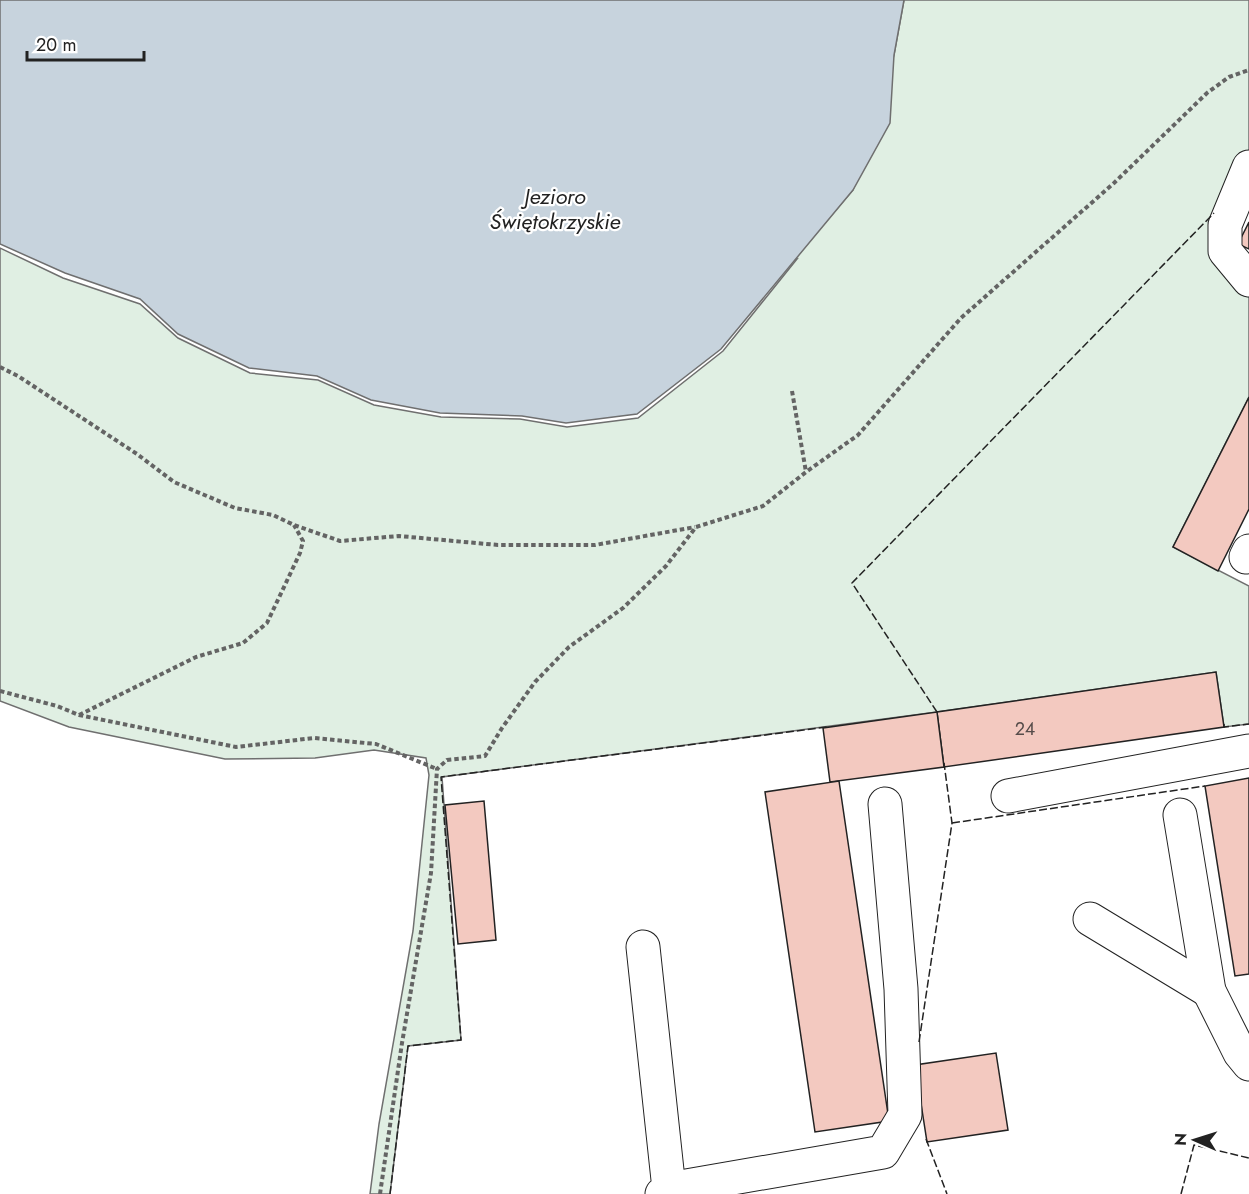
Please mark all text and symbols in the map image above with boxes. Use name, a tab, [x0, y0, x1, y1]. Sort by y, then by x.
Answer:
scale bar	[27, 24, 144, 62]
text: 20 m	[36, 32, 76, 58]
water label: Jezioro Świętokrzyskie	[489, 180, 621, 237]
house number: 24	[1015, 716, 1035, 742]
north arrow	[1165, 1110, 1225, 1170]
text: N	[1169, 1132, 1192, 1146]

